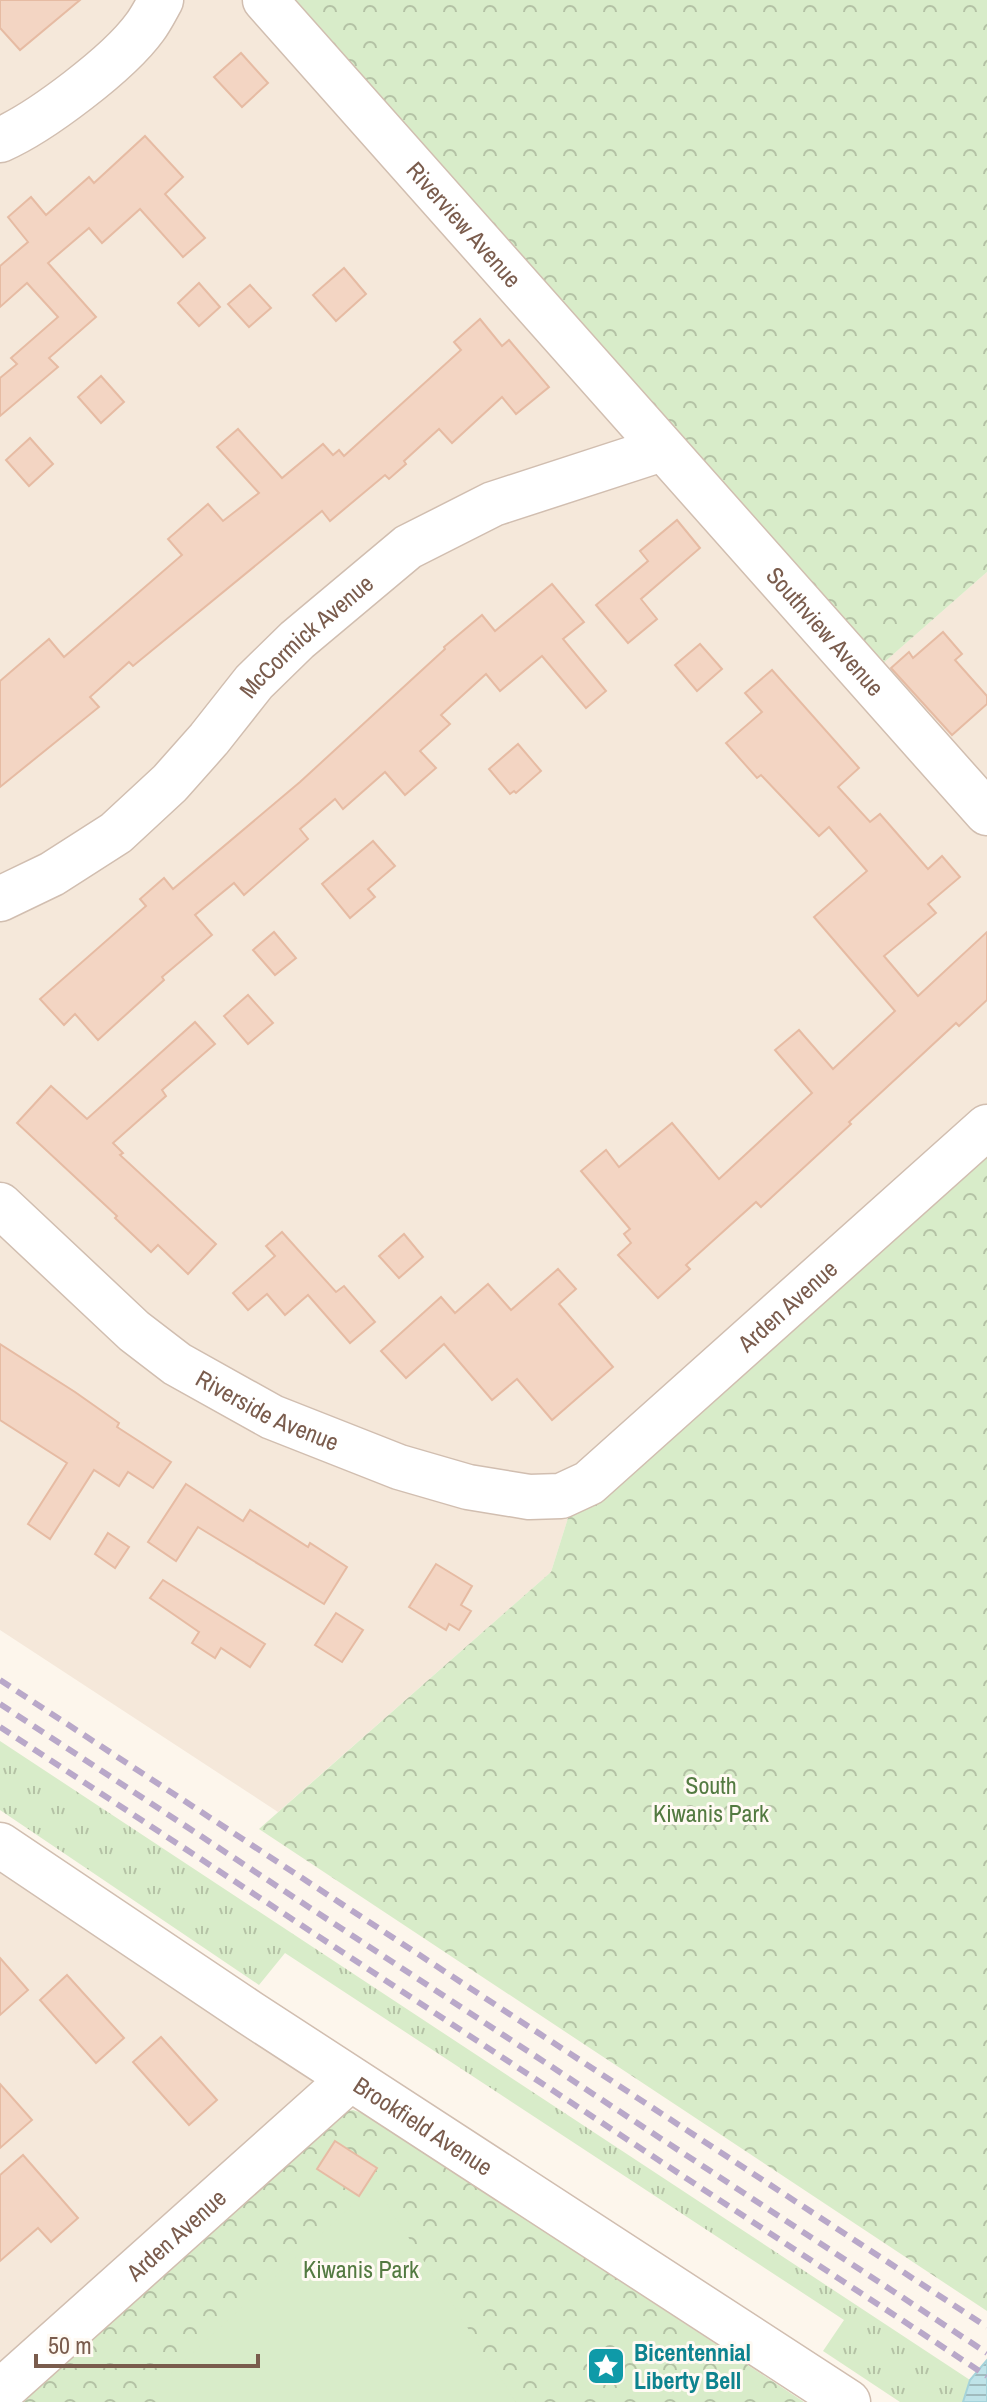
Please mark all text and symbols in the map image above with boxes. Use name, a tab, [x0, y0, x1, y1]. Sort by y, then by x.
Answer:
street label: Riverview Avenue	[400, 154, 529, 294]
street label: Southview Avenue	[759, 560, 891, 703]
street label: McCormick Avenue	[232, 567, 380, 704]
street label: Arden Avenue	[730, 1253, 844, 1359]
street label: Riverside Avenue	[190, 1362, 344, 1458]
park label: South Kiwanis Park	[653, 1769, 769, 1829]
street label: Brookfield Avenue	[348, 2069, 499, 2183]
street label: Arden Avenue	[119, 2182, 233, 2288]
park label: Kiwanis Park	[303, 2253, 419, 2285]
scale bar	[36, 2318, 258, 2368]
text: 50 m	[48, 2329, 92, 2361]
place label: Bicentennial Liberty Bell	[634, 2336, 751, 2396]
place icon: Bicentennial Liberty Bell	[585, 2345, 627, 2387]

